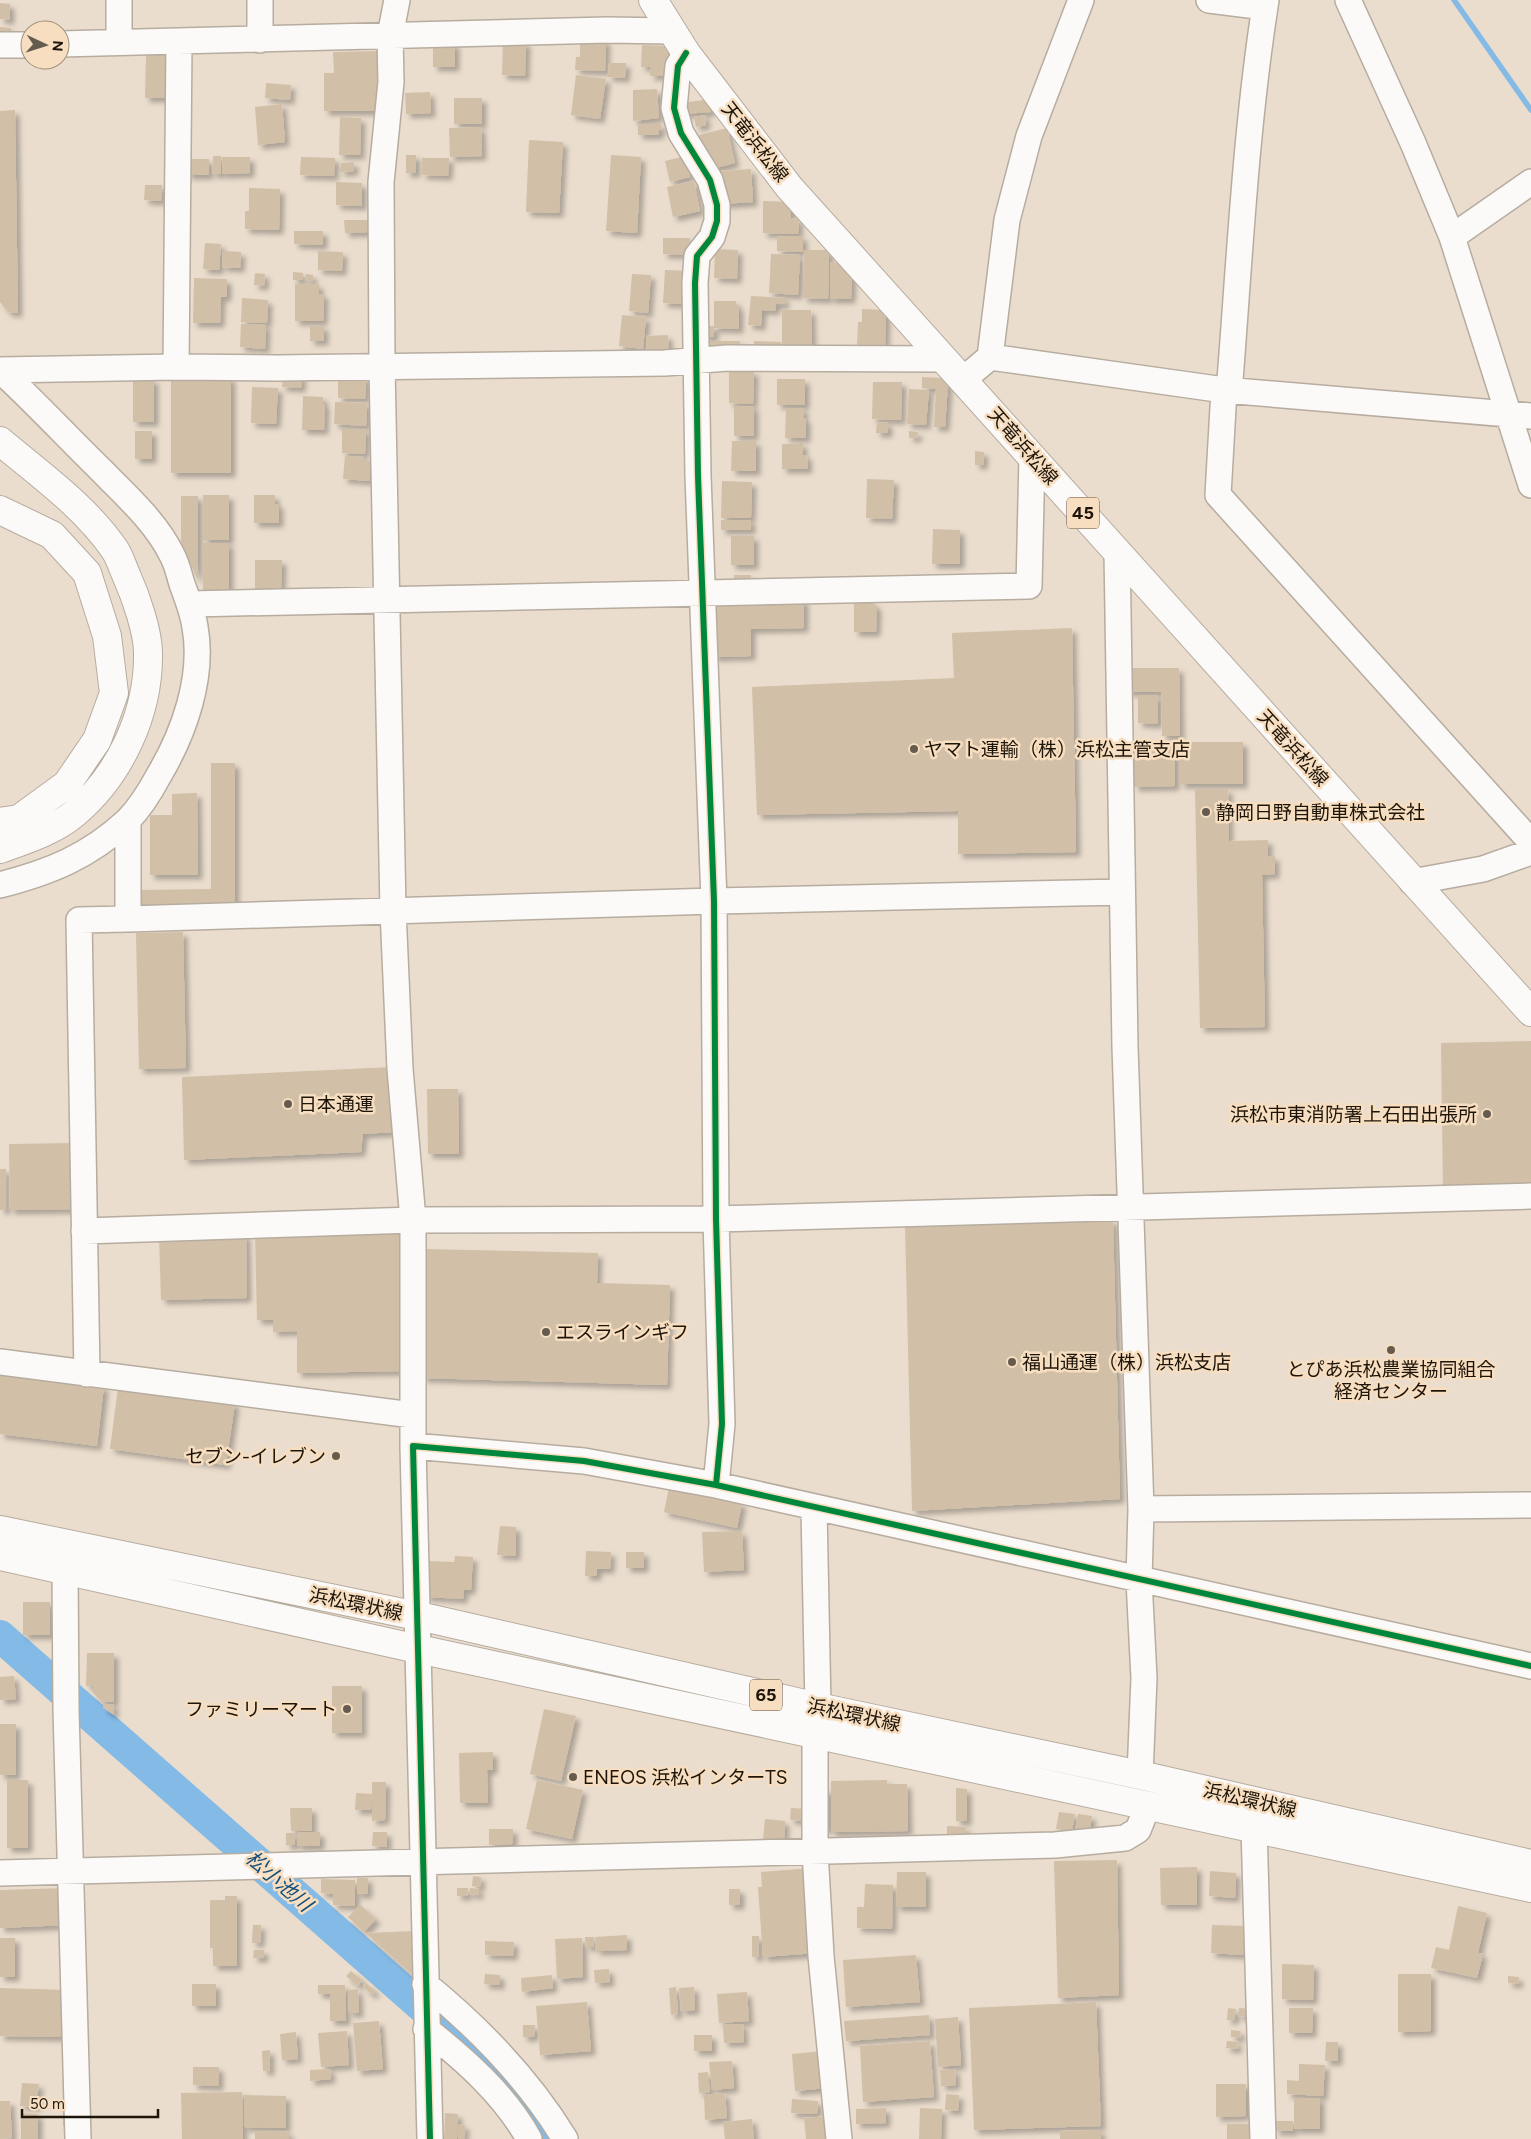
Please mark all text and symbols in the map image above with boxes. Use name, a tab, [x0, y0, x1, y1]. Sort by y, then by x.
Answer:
north arrow	[20, 20, 70, 70]
text: N	[49, 40, 66, 52]
street label: 天竜浜松線	[717, 97, 793, 187]
street label: 天竜浜松線	[983, 403, 1063, 489]
road number: 45	[1067, 498, 1099, 528]
street label: 天竜浜松線	[1253, 705, 1333, 791]
place label: ヤマト運輸（株）浜松主管支店	[924, 738, 1190, 761]
marker: ヤマト運輸（株）浜松主管支店	[908, 743, 920, 755]
place label: 静岡日野自動車株式会社	[1216, 801, 1425, 824]
marker: 静岡日野自動車株式会社	[1200, 806, 1212, 818]
place label: 日本通運	[298, 1093, 374, 1116]
marker: 日本通運	[282, 1098, 294, 1110]
place label: 浜松市東消防署上石田出張所	[1230, 1103, 1477, 1126]
marker: 浜松市東消防署上石田出張所	[1481, 1108, 1493, 1120]
place label: エスラインギフ	[556, 1321, 689, 1344]
marker: エスラインギフ	[540, 1326, 552, 1338]
marker: とぴあ浜松農業協同組合 経済センター	[1385, 1344, 1397, 1356]
place label: 福山通運（株）浜松支店	[1022, 1351, 1231, 1374]
marker: 福山通運（株）浜松支店	[1006, 1356, 1018, 1368]
place label: とぴあ浜松農業協同組合 経済センター	[1286, 1358, 1496, 1403]
place label: セブン-イレブン	[185, 1445, 326, 1468]
marker: セブン-イレブン	[330, 1450, 342, 1462]
street label: 浜松環状線	[307, 1583, 405, 1625]
road number: 65	[750, 1680, 782, 1710]
street label: 浜松環状線	[805, 1694, 903, 1736]
place label: ファミリーマート	[185, 1698, 337, 1721]
marker: ファミリーマート	[341, 1703, 353, 1715]
place label: ENEOS 浜松インターTS	[583, 1766, 787, 1789]
marker: ENEOS 浜松インターTS	[567, 1771, 579, 1783]
street label: 浜松環状線	[1201, 1778, 1299, 1822]
water label: 松小池川	[241, 1846, 319, 1918]
scale bar	[22, 2086, 159, 2118]
text: 50 m	[30, 2095, 65, 2113]

